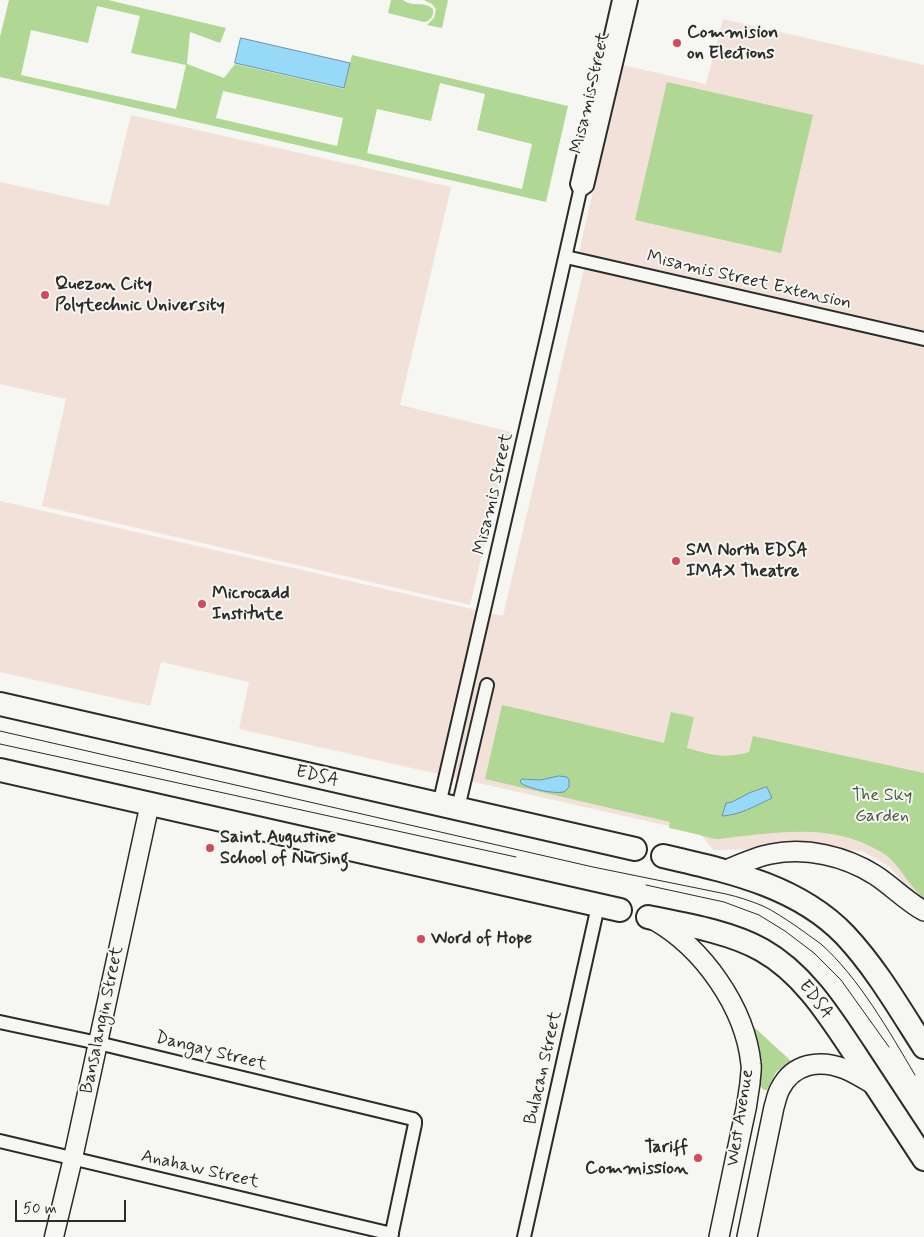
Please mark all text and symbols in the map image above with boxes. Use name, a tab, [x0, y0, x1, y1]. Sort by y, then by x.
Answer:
place label: Commision on Elections	[687, 22, 778, 64]
street label: Misamis Street	[566, 30, 616, 156]
marker: Commision on Elections	[671, 37, 683, 49]
street label: Misamis Street Extension	[645, 247, 853, 315]
place label: Quezon City Polytechnic University	[55, 274, 225, 316]
marker: Quezon City Polytechnic University	[39, 289, 51, 301]
street label: Misamis Street	[469, 431, 519, 557]
place label: SM North EDSA IMAX Theatre	[686, 540, 808, 582]
marker: SM North EDSA IMAX Theatre	[670, 555, 682, 567]
place label: Microcadd Institute	[212, 583, 290, 626]
marker: Microcadd Institute	[196, 598, 208, 610]
street label: EDSA	[293, 762, 341, 792]
park label: The Sky Garden	[852, 785, 912, 828]
place label: Saint Augustine School of Nursing	[220, 827, 349, 870]
marker: Saint Augustine School of Nursing	[204, 842, 216, 854]
place label: Word of Hope	[431, 928, 532, 950]
marker: Word of Hope	[415, 933, 427, 945]
street label: Bansalangin Street	[77, 944, 129, 1096]
street label: EDSA	[793, 976, 837, 1024]
street label: Bulacan Street	[520, 1009, 568, 1127]
street label: Dangay Street	[153, 1028, 269, 1076]
street label: West Avenue	[723, 1068, 759, 1168]
place label: Tariff Commission	[585, 1137, 688, 1180]
street label: Anahaw Street	[139, 1146, 261, 1194]
marker: Tariff Commission	[692, 1152, 704, 1164]
scale bar	[18, 1190, 129, 1222]
text: 50 m	[23, 1199, 57, 1219]

